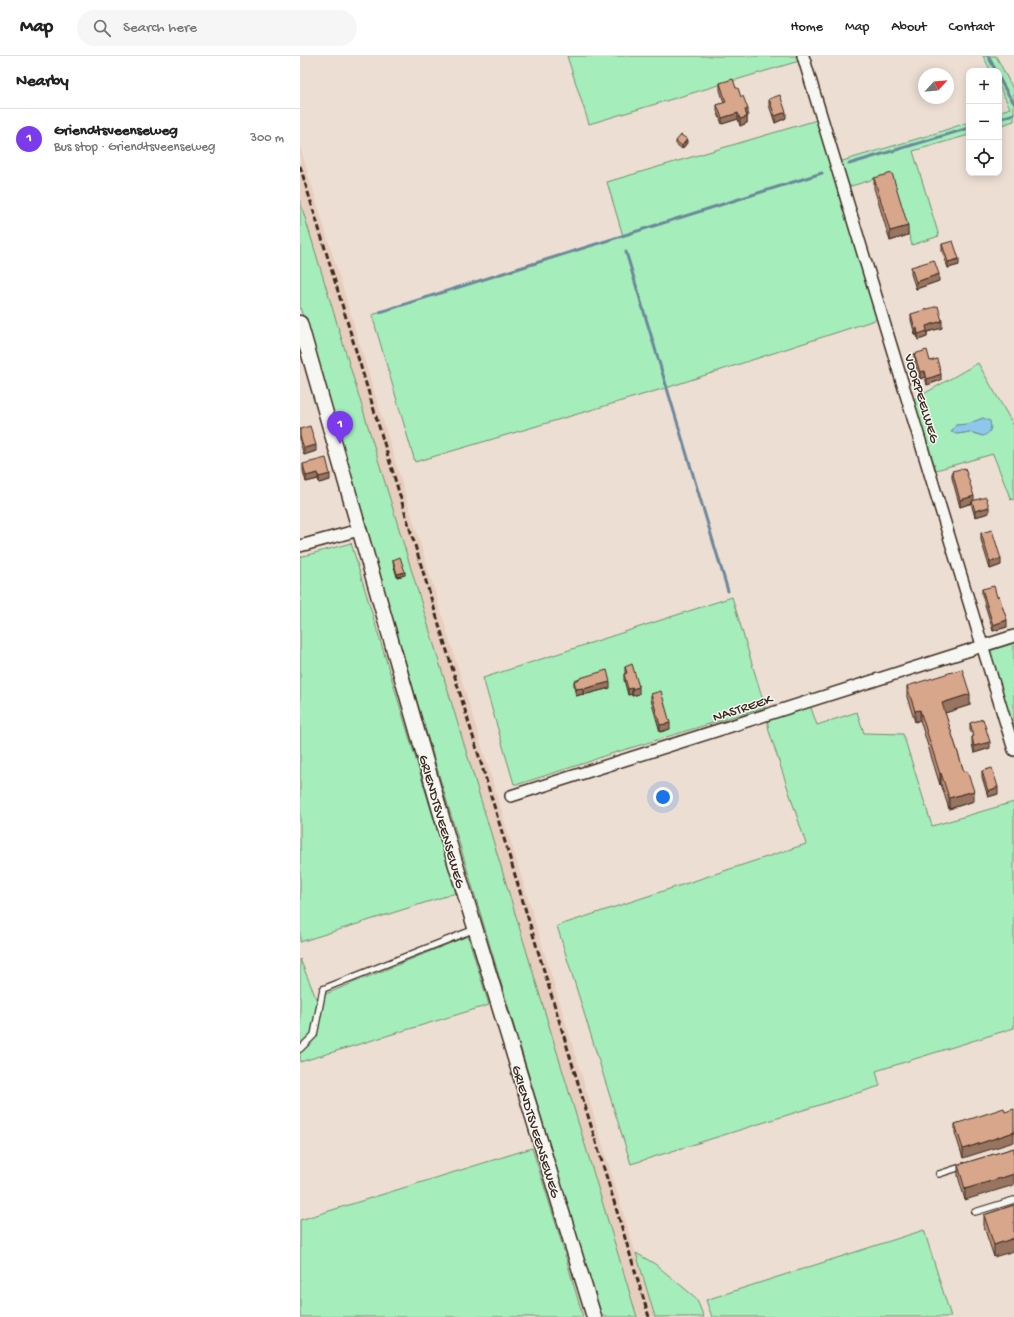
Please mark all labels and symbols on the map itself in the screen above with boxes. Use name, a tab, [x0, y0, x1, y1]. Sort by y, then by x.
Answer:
north arrow	[918, 68, 954, 104]
street label: VOORPEELWEG	[899, 351, 942, 446]
pin: 1	[327, 411, 353, 444]
street label: NASTREEK	[711, 691, 776, 727]
street label: GRIENDTSVEENSEWEG	[413, 753, 468, 891]
your location	[653, 787, 673, 807]
street label: GRIENDTSVEENSEWEG	[506, 1064, 563, 1201]

